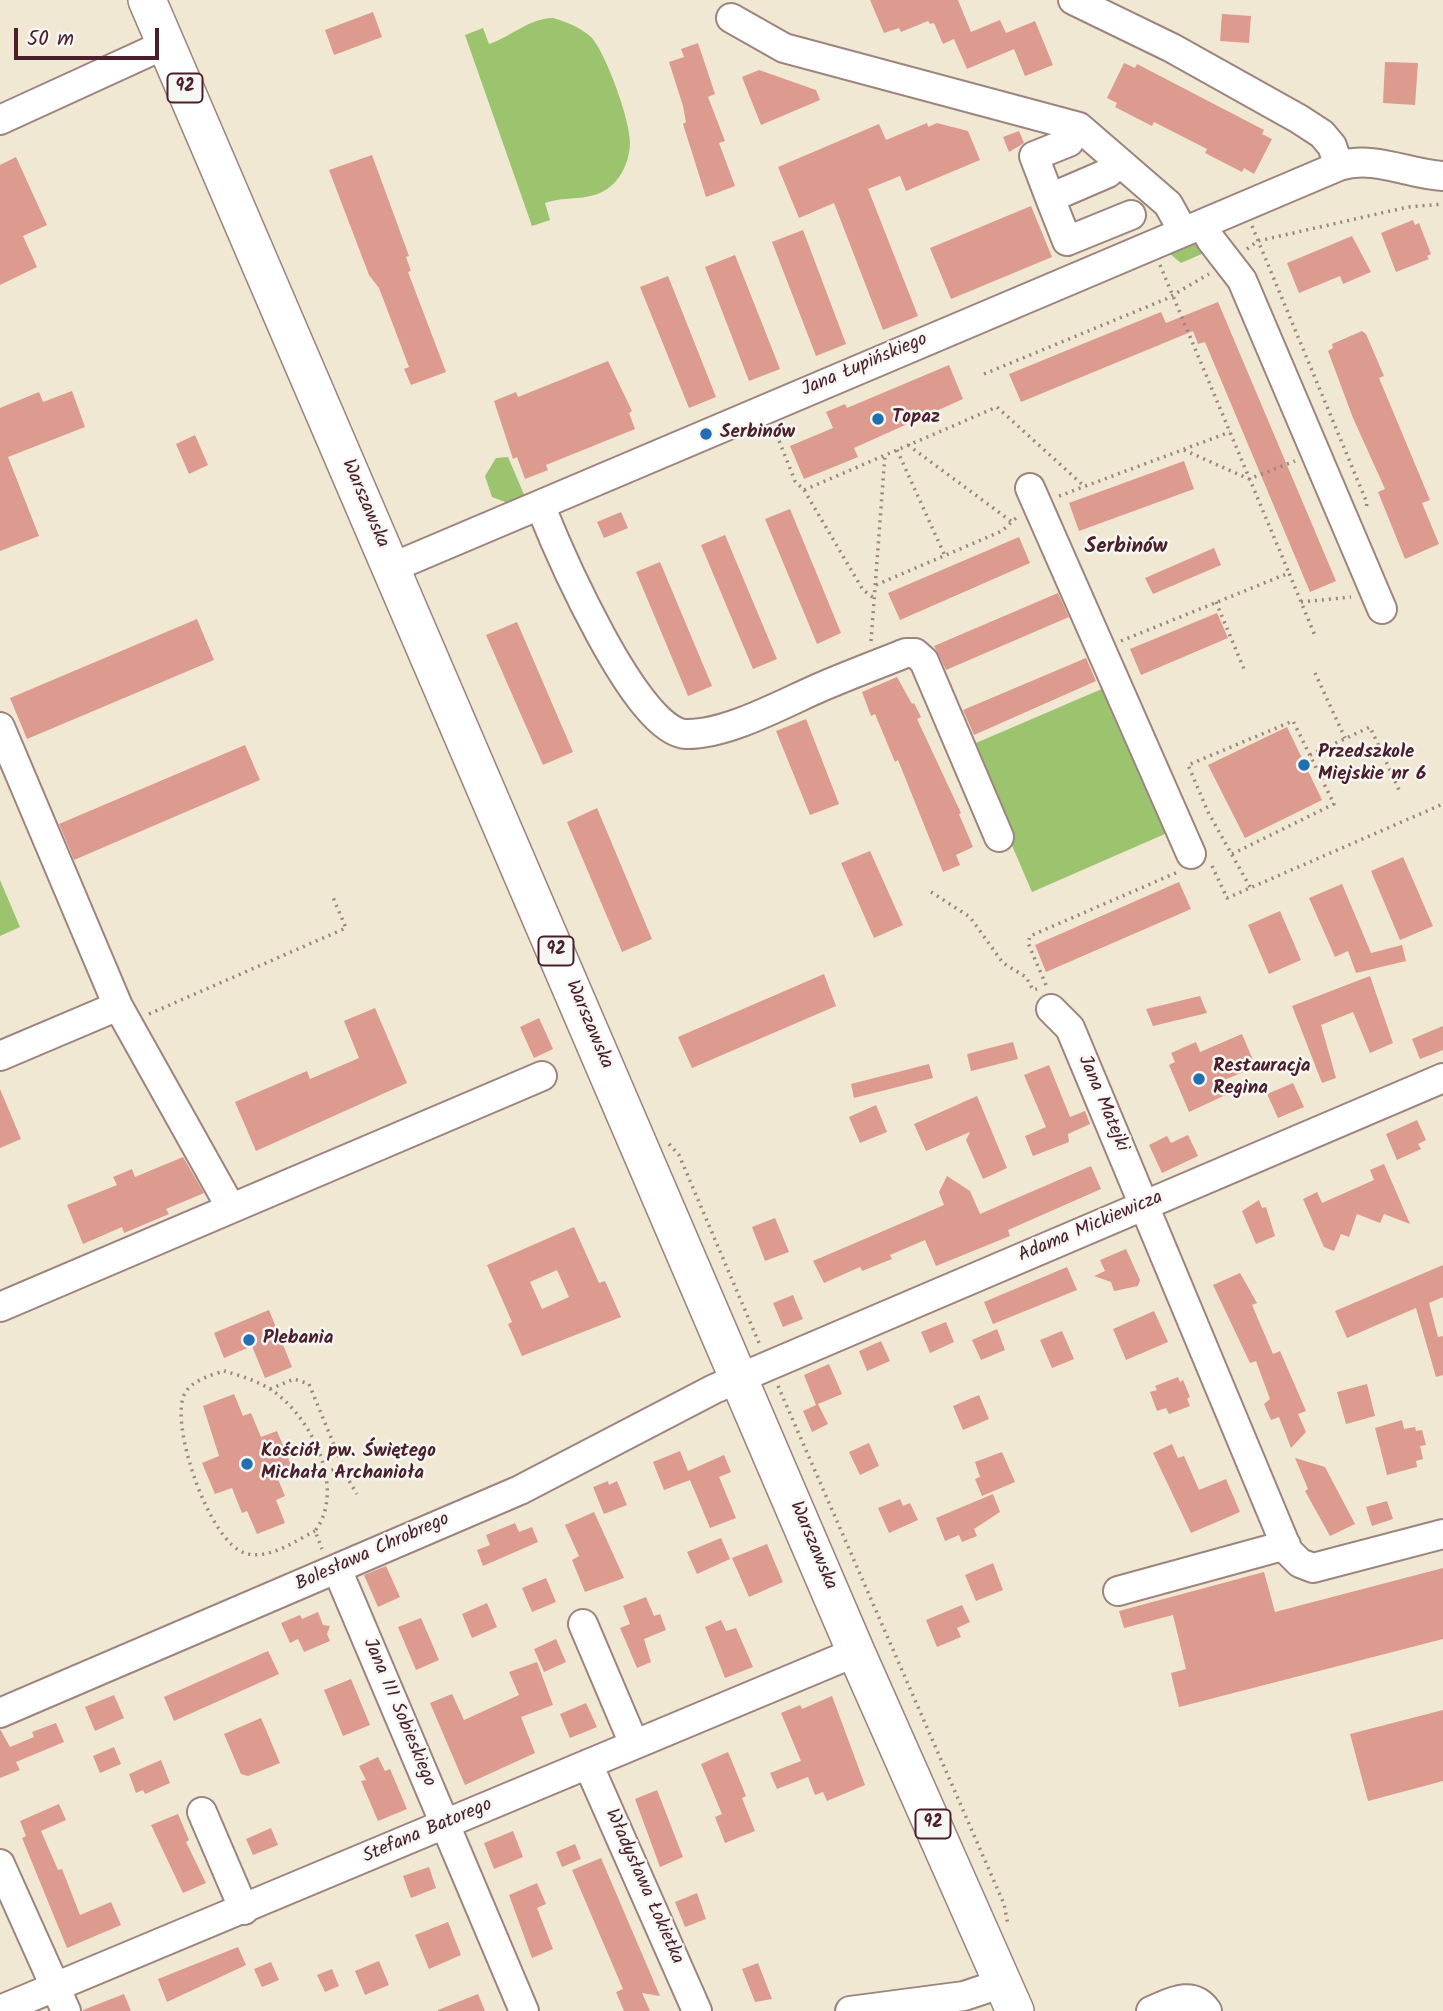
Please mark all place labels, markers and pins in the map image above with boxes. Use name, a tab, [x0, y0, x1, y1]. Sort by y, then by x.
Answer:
place label: Topaz	[892, 408, 940, 430]
marker: Topaz	[870, 411, 886, 427]
place label: Serbinów	[720, 423, 795, 445]
marker: Serbinów	[698, 426, 714, 442]
place label: Przedszkole Miejskie nr 6	[1318, 743, 1426, 787]
marker: Przedszkole Miejskie nr 6	[1296, 757, 1312, 773]
place label: Restauracja Regina	[1213, 1057, 1311, 1101]
marker: Restauracja Regina	[1191, 1071, 1207, 1087]
place label: Plebania	[263, 1329, 333, 1351]
marker: Plebania	[241, 1332, 257, 1348]
place label: Kościół pw. Świętego Michała Archanioła	[261, 1442, 436, 1486]
marker: Kościół pw. Świętego Michała Archanioła	[239, 1456, 255, 1472]

